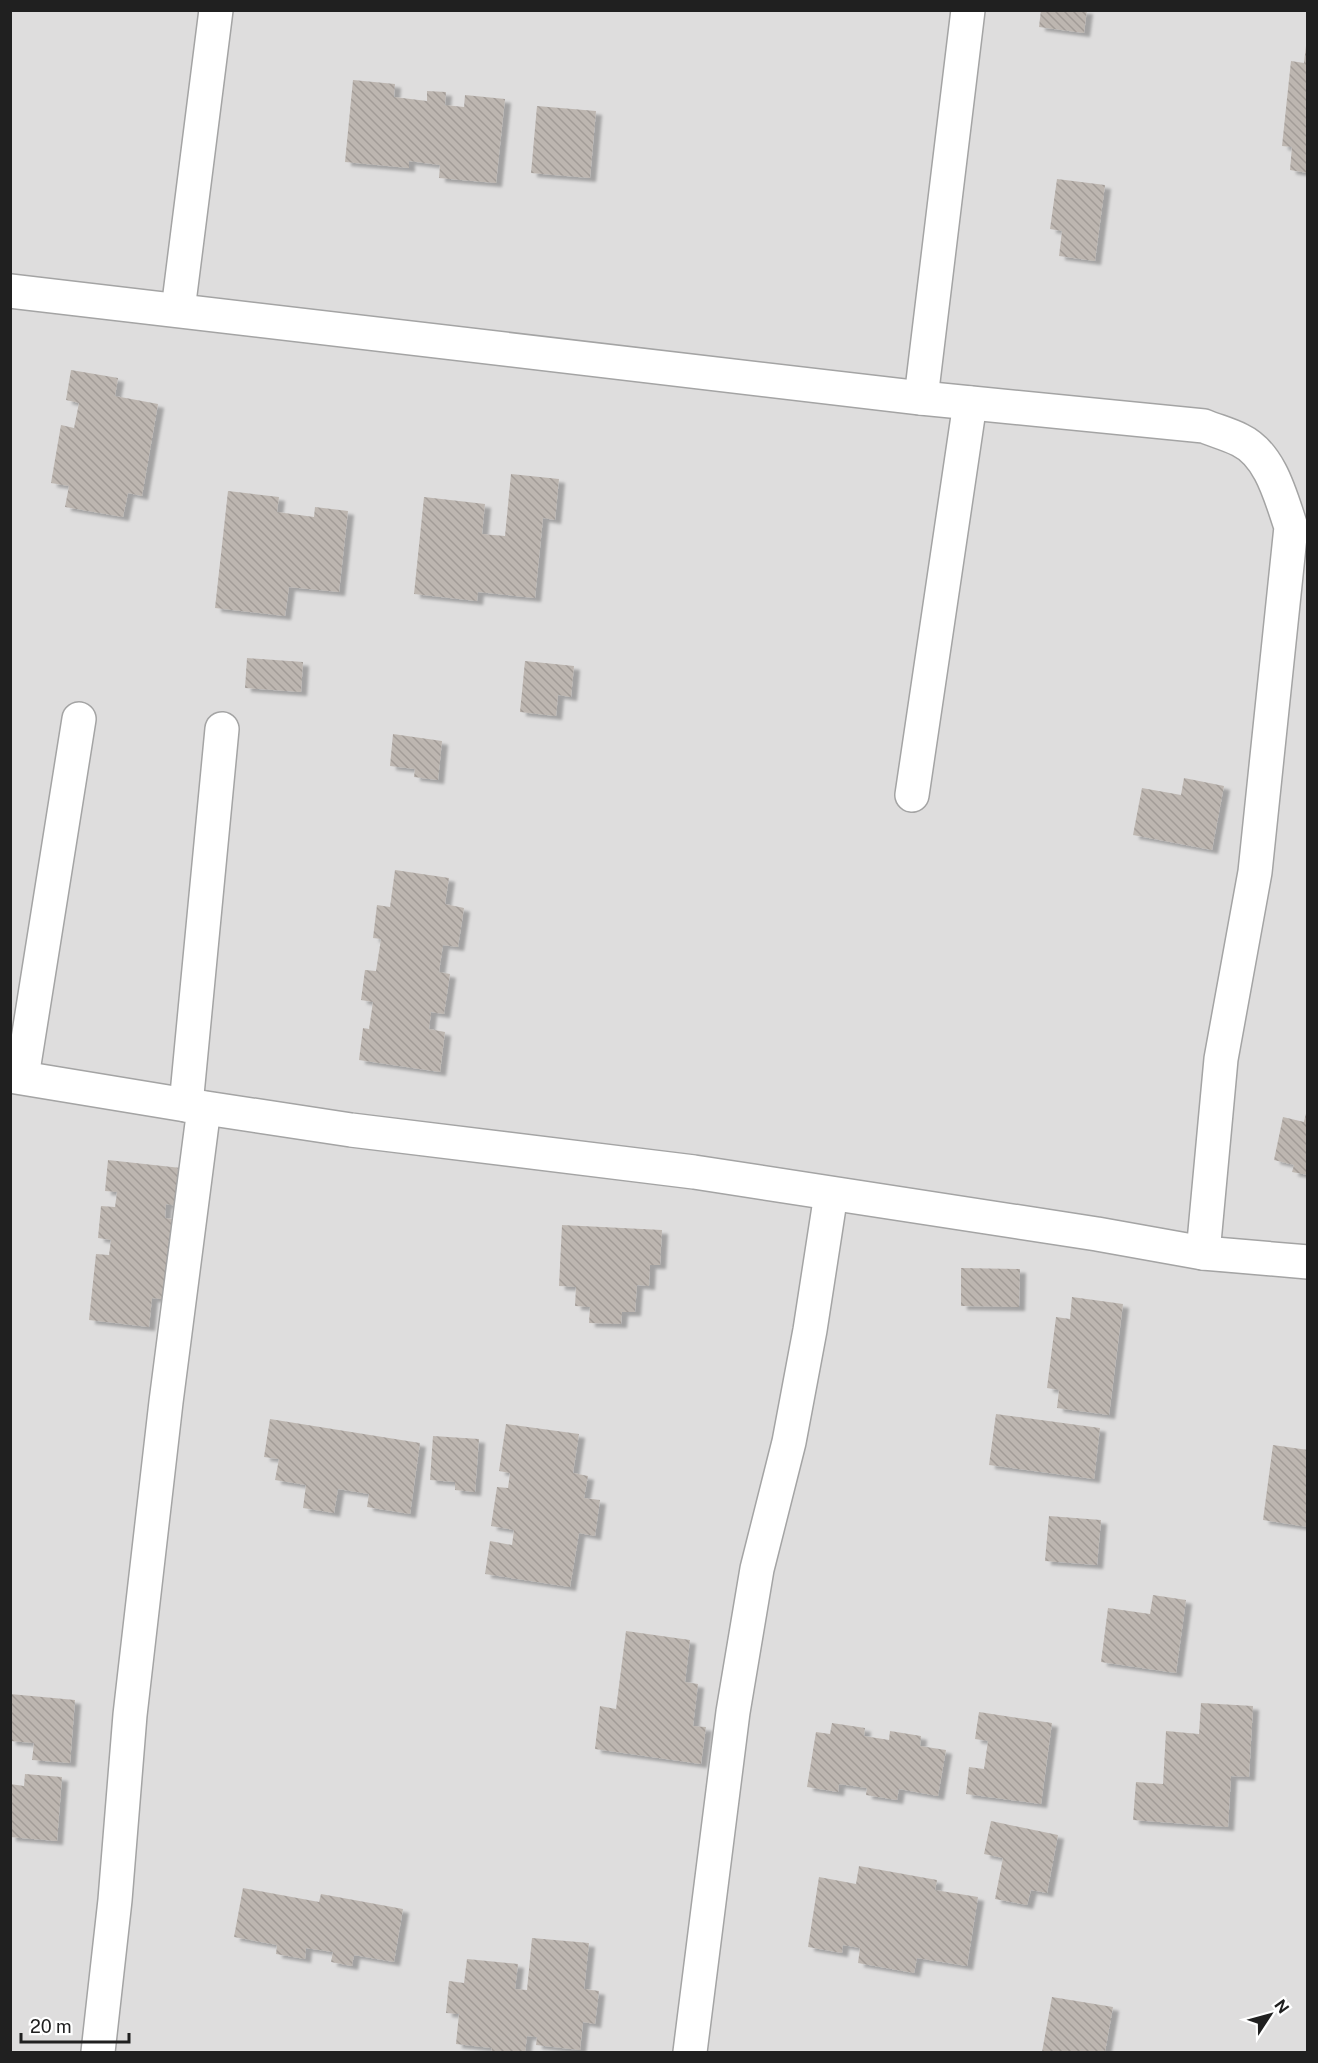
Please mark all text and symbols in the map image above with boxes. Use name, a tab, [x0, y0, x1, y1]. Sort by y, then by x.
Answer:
north arrow	[1240, 1985, 1300, 2045]
text: N	[1270, 1996, 1293, 2017]
scale bar	[21, 2006, 129, 2044]
text: 20 m	[30, 2016, 72, 2037]

